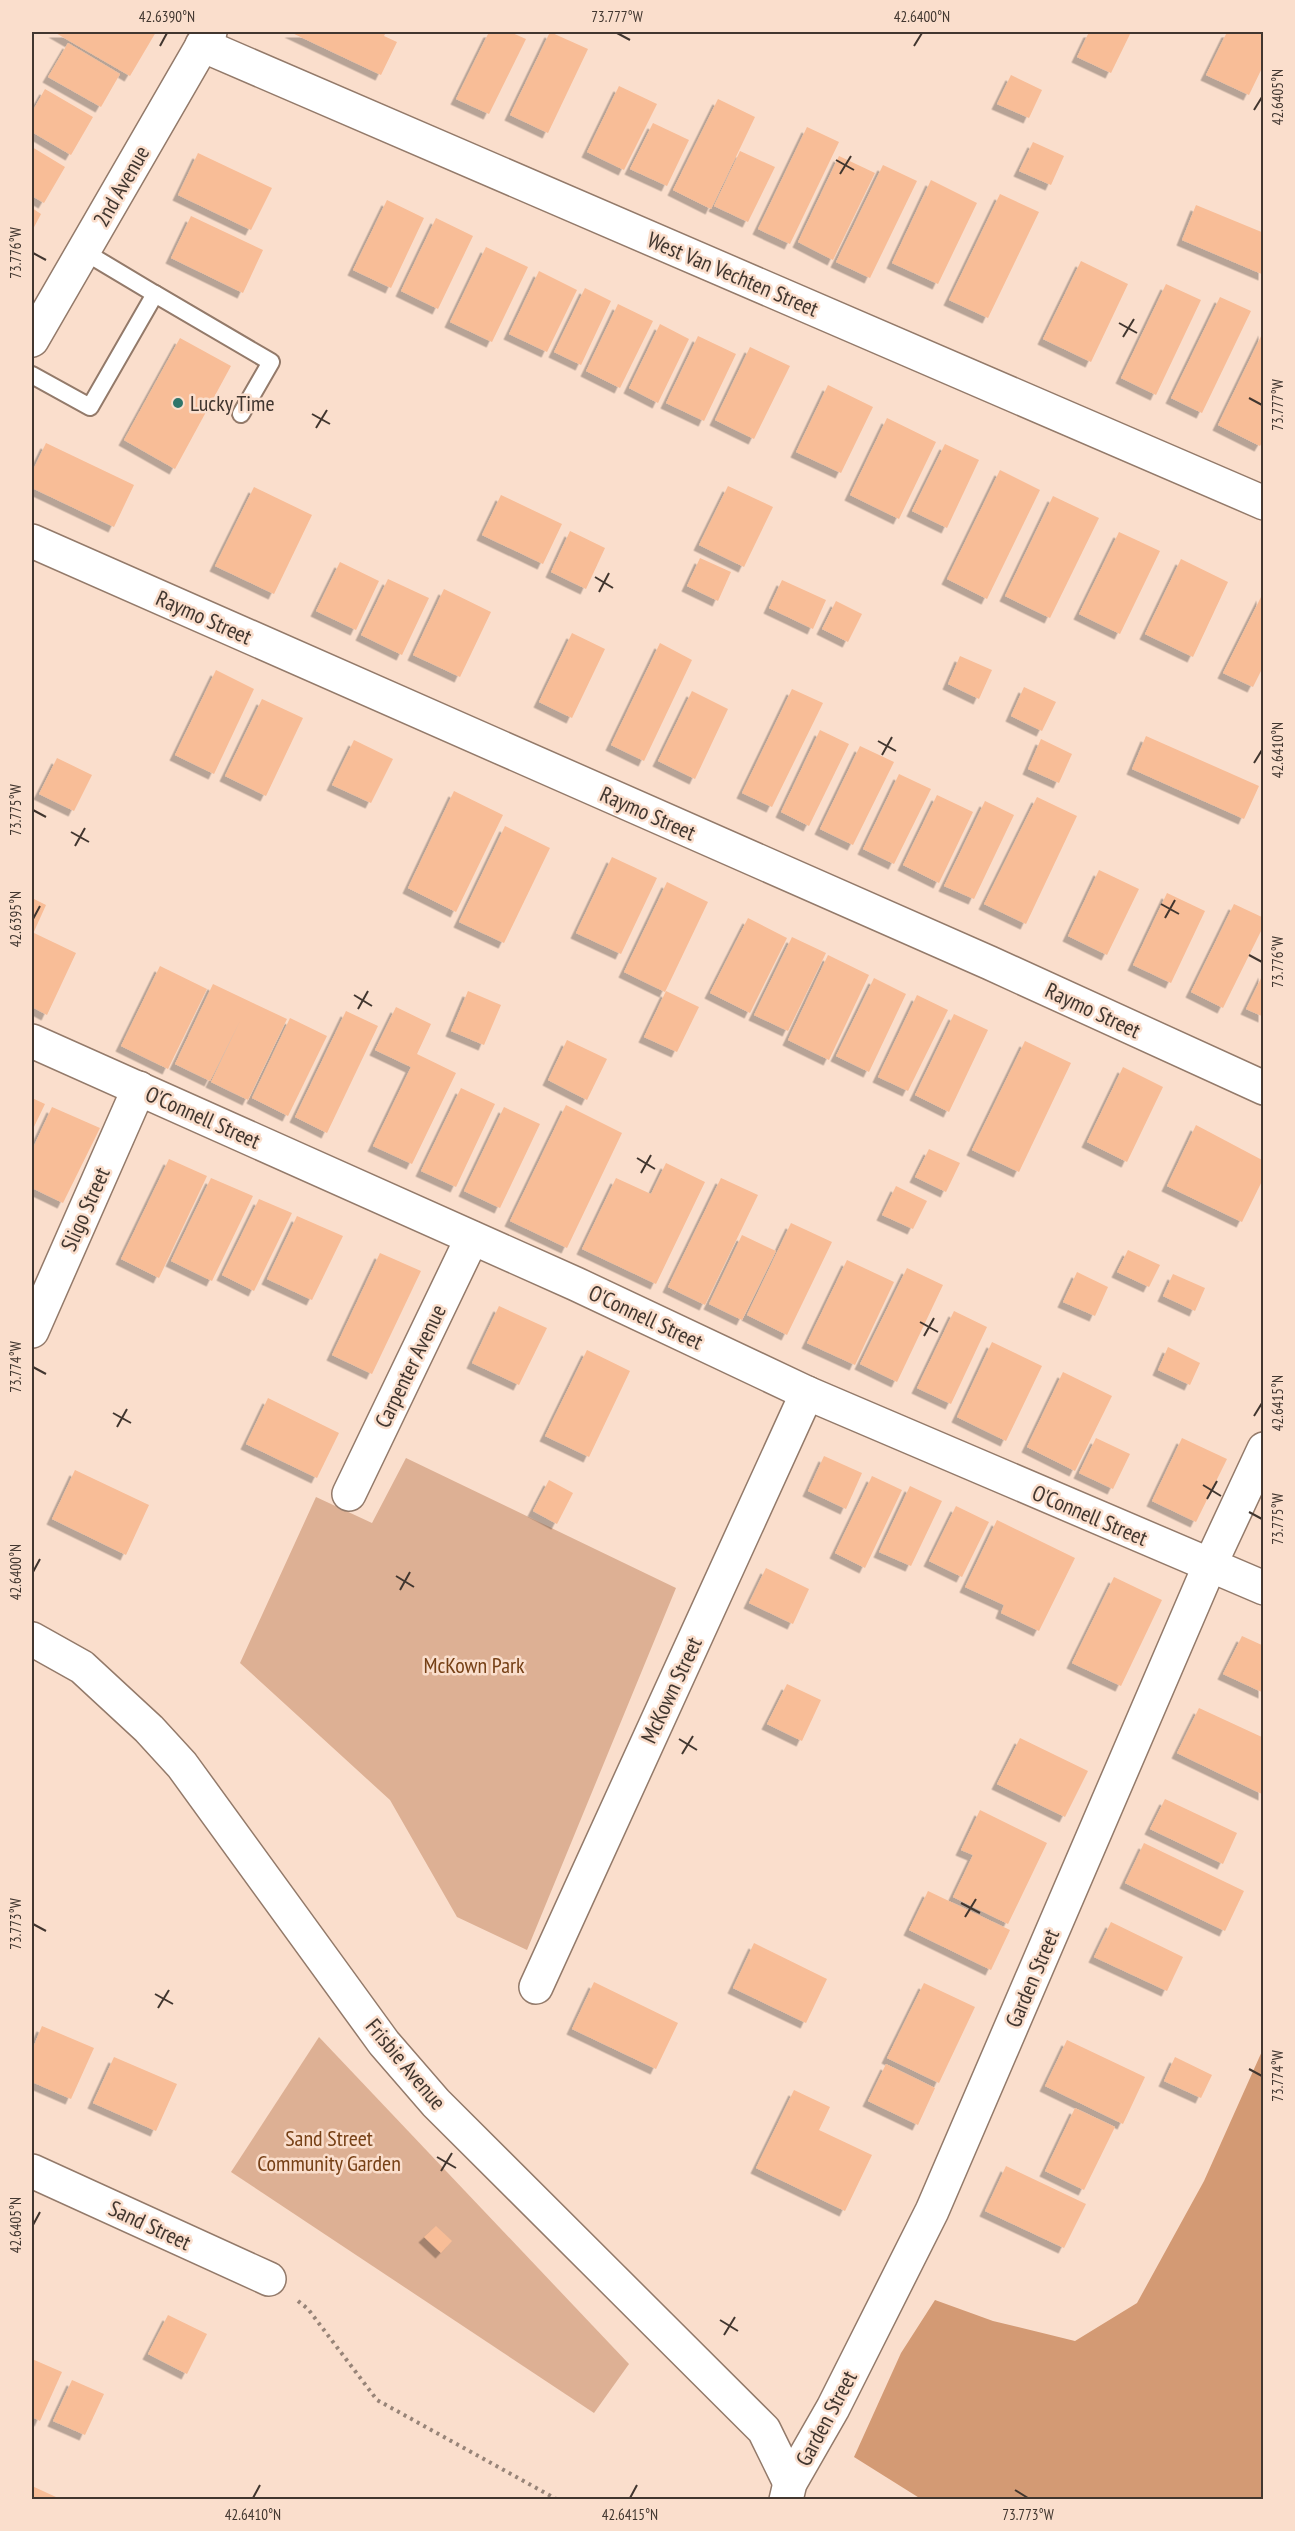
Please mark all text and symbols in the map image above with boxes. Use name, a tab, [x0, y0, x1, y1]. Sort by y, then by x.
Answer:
text: 42.6390°N	[139, 7, 195, 26]
text: 73.777°W	[591, 7, 643, 26]
text: 42.6400°N	[894, 7, 950, 26]
text: 42.6405°N	[1268, 69, 1287, 125]
street label: 2nd Avenue	[87, 141, 155, 231]
street label: West Van Vechten Street	[643, 225, 823, 323]
text: 73.776°W	[6, 227, 25, 279]
text: 73.777°W	[1268, 379, 1287, 431]
place label: Lucky Time	[190, 389, 274, 417]
marker: Lucky Time	[171, 396, 185, 410]
street label: Raymo Street	[152, 584, 256, 650]
text: 42.6410°N	[1268, 722, 1287, 778]
street label: Raymo Street	[596, 780, 700, 846]
text: 73.775°W	[6, 784, 25, 836]
text: 42.6395°N	[6, 891, 25, 947]
text: 73.776°W	[1268, 936, 1287, 988]
street label: Raymo Street	[1041, 976, 1145, 1044]
street label: O'Connell Street	[141, 1079, 265, 1155]
street label: Sligo Street	[54, 1163, 116, 1255]
street label: O'Connell Street	[585, 1278, 707, 1356]
street label: Carpenter Avenue	[368, 1300, 452, 1432]
text: 73.774°W	[6, 1341, 25, 1393]
text: 42.6415°N	[1268, 1375, 1287, 1431]
street label: O'Connell Street	[1028, 1478, 1152, 1552]
text: 73.775°W	[1268, 1493, 1287, 1545]
text: 42.6400°N	[6, 1544, 25, 1600]
street label: McKown Street	[634, 1632, 708, 1748]
park label: McKown Park	[423, 1651, 525, 1679]
text: 73.773°W	[6, 1898, 25, 1950]
street label: Garden Street	[999, 1925, 1065, 2031]
street label: Frisbie Avenue	[360, 2013, 452, 2115]
text: 73.774°W	[1268, 2050, 1287, 2102]
park label: Sand Street Community Garden	[257, 2124, 401, 2177]
street label: Sand Street	[104, 2194, 196, 2256]
text: 42.6405°N	[6, 2197, 25, 2253]
street label: Garden Street	[789, 2365, 863, 2471]
text: 42.6410°N	[225, 2505, 281, 2524]
text: 42.6415°N	[602, 2505, 658, 2524]
text: 73.773°W	[1002, 2505, 1054, 2524]

